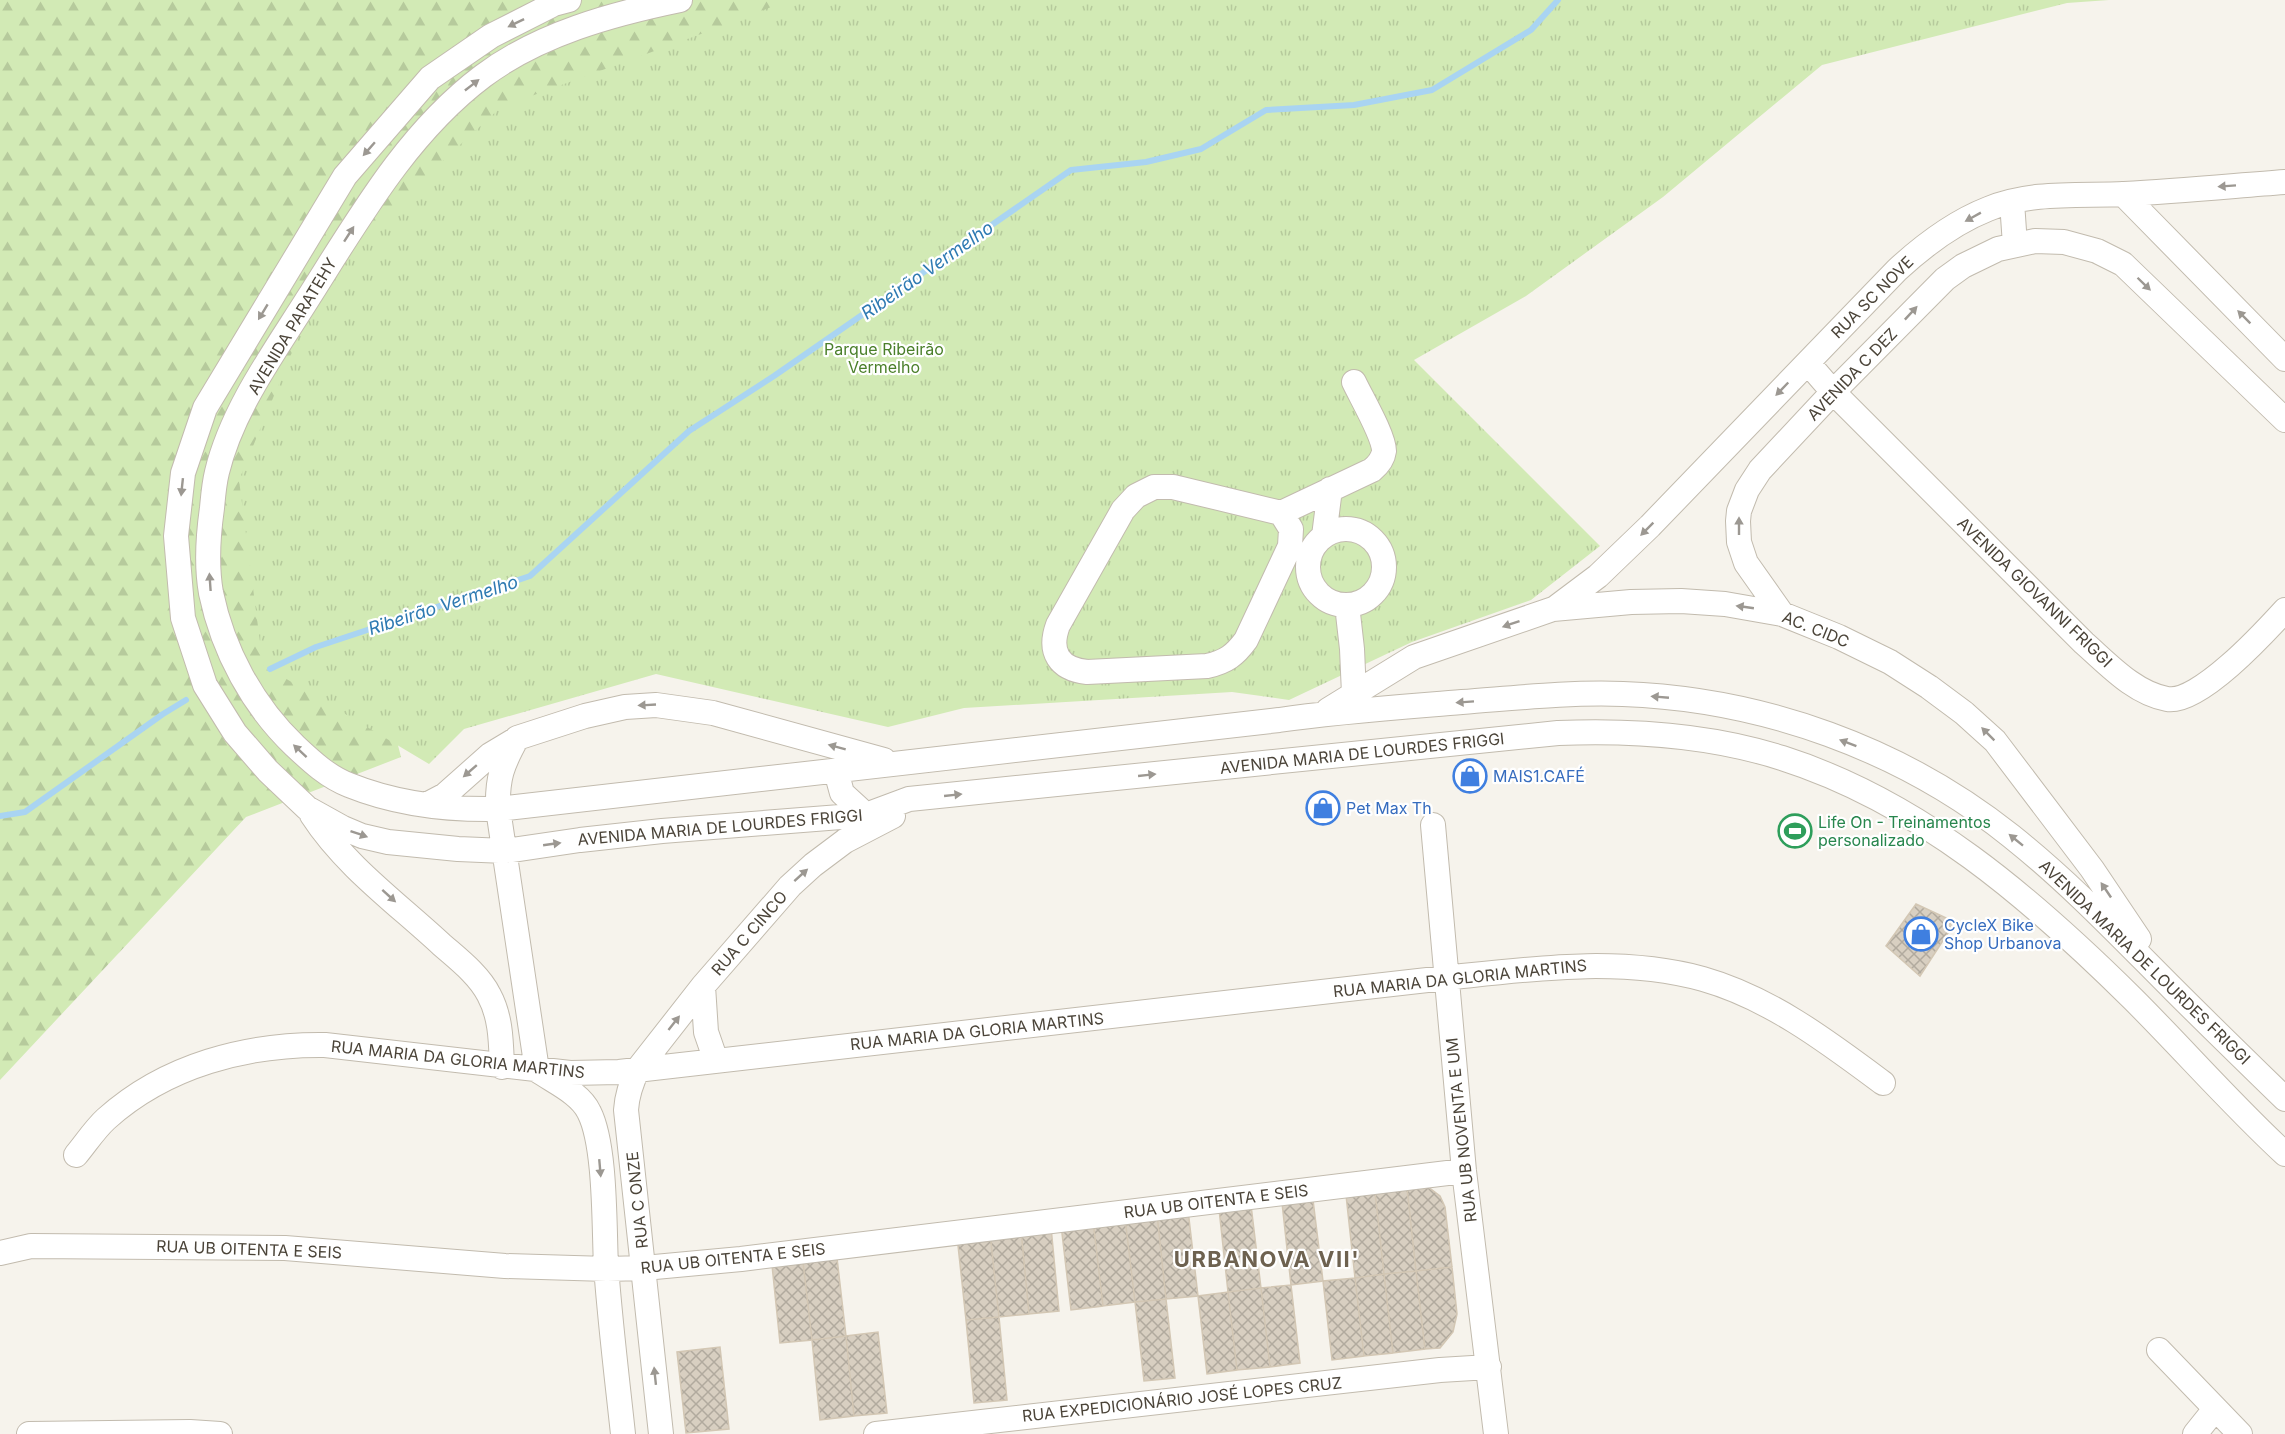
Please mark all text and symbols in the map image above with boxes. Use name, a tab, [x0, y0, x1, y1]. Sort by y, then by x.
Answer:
one-way arrow	[507, 19, 524, 28]
one-way arrow	[464, 78, 480, 91]
one-way arrow	[362, 141, 376, 156]
one-way arrow	[2217, 182, 2236, 191]
one-way arrow	[1964, 212, 1981, 222]
water label: Ribeirão Vermelho	[857, 217, 997, 323]
one-way arrow	[343, 226, 354, 243]
street label: RUA SC NOVE	[1827, 252, 1917, 342]
street label: AVENIDA PARATEHY	[243, 254, 341, 398]
one-way arrow	[2137, 277, 2152, 291]
one-way arrow	[257, 304, 268, 320]
one-way arrow	[1903, 306, 1917, 320]
one-way arrow	[2237, 309, 2251, 324]
street label: AVENIDA C DEZ	[1803, 324, 1901, 424]
park label: Parque Ribeirão Vermelho	[824, 339, 944, 377]
one-way arrow	[1776, 382, 1790, 396]
one-way arrow	[177, 478, 187, 497]
street label: AVENIDA GIOVANNI FRIGGI	[1953, 513, 2117, 671]
one-way arrow	[1734, 516, 1744, 535]
one-way arrow	[1639, 522, 1654, 536]
water label: Ribeirão Vermelho	[365, 571, 521, 639]
one-way arrow	[206, 573, 215, 592]
one-way arrow	[1735, 602, 1754, 612]
street label: AC. CIDC	[1780, 607, 1852, 651]
one-way arrow	[1502, 620, 1520, 629]
one-way arrow	[1650, 692, 1669, 702]
one-way arrow	[1456, 697, 1475, 707]
one-way arrow	[638, 701, 657, 710]
street label: AVENIDA MARIA DE LOURDES FRIGGI	[1219, 728, 1505, 778]
one-way arrow	[1982, 728, 1996, 742]
one-way arrow	[1839, 737, 1857, 747]
one-way arrow	[828, 742, 846, 751]
one-way arrow	[293, 744, 308, 758]
shop icon: MAIS1.CAFÉ	[1452, 758, 1488, 794]
one-way arrow	[463, 764, 478, 778]
place label: MAIS1.CAFÉ	[1493, 766, 1585, 786]
one-way arrow	[1137, 770, 1156, 780]
one-way arrow	[943, 790, 962, 800]
shop icon: Pet Max Th	[1305, 790, 1341, 826]
place label: Pet Max Th	[1346, 798, 1432, 818]
street label: AVENIDA MARIA DE LOURDES FRIGGI	[577, 805, 863, 849]
place label: Life On - Treinamentos personalizado	[1818, 812, 1991, 850]
sports icon: Life On - Treinamentos personalizado	[1777, 813, 1813, 849]
one-way arrow	[350, 830, 368, 839]
one-way arrow	[2009, 834, 2024, 847]
one-way arrow	[543, 839, 562, 848]
street label: AVENIDA MARIA DE LOURDES FRIGGI	[2035, 855, 2255, 1069]
one-way arrow	[794, 869, 808, 883]
one-way arrow	[2101, 882, 2112, 898]
street label: RUA C CINCO	[707, 887, 791, 979]
one-way arrow	[381, 889, 396, 902]
place label: CycleX Bike Shop Urbanova	[1944, 915, 2061, 953]
shop icon: CycleX Bike Shop Urbanova	[1903, 916, 1939, 952]
street label: RUA MARIA DA GLORIA MARTINS	[1332, 955, 1588, 1001]
street label: RUA MARIA DA GLORIA MARTINS	[849, 1008, 1105, 1054]
one-way arrow	[668, 1015, 681, 1031]
street label: RUA MARIA DA GLORIA MARTINS	[330, 1036, 586, 1082]
street label: RUA UB NOVENTA E UM	[1441, 1037, 1481, 1223]
street label: RUA C ONZE	[622, 1150, 652, 1250]
one-way arrow	[595, 1159, 605, 1178]
street label: RUA UB OITENTA E SEIS	[1123, 1180, 1309, 1222]
street label: RUA UB OITENTA E SEIS	[156, 1236, 342, 1262]
street label: RUA UB OITENTA E SEIS	[640, 1238, 826, 1278]
district label: URBANOVA VII'	[1174, 1246, 1360, 1272]
one-way arrow	[650, 1366, 660, 1385]
street label: RUA EXPEDICIONÁRIO JOSÉ LOPES CRUZ	[1021, 1372, 1343, 1426]

